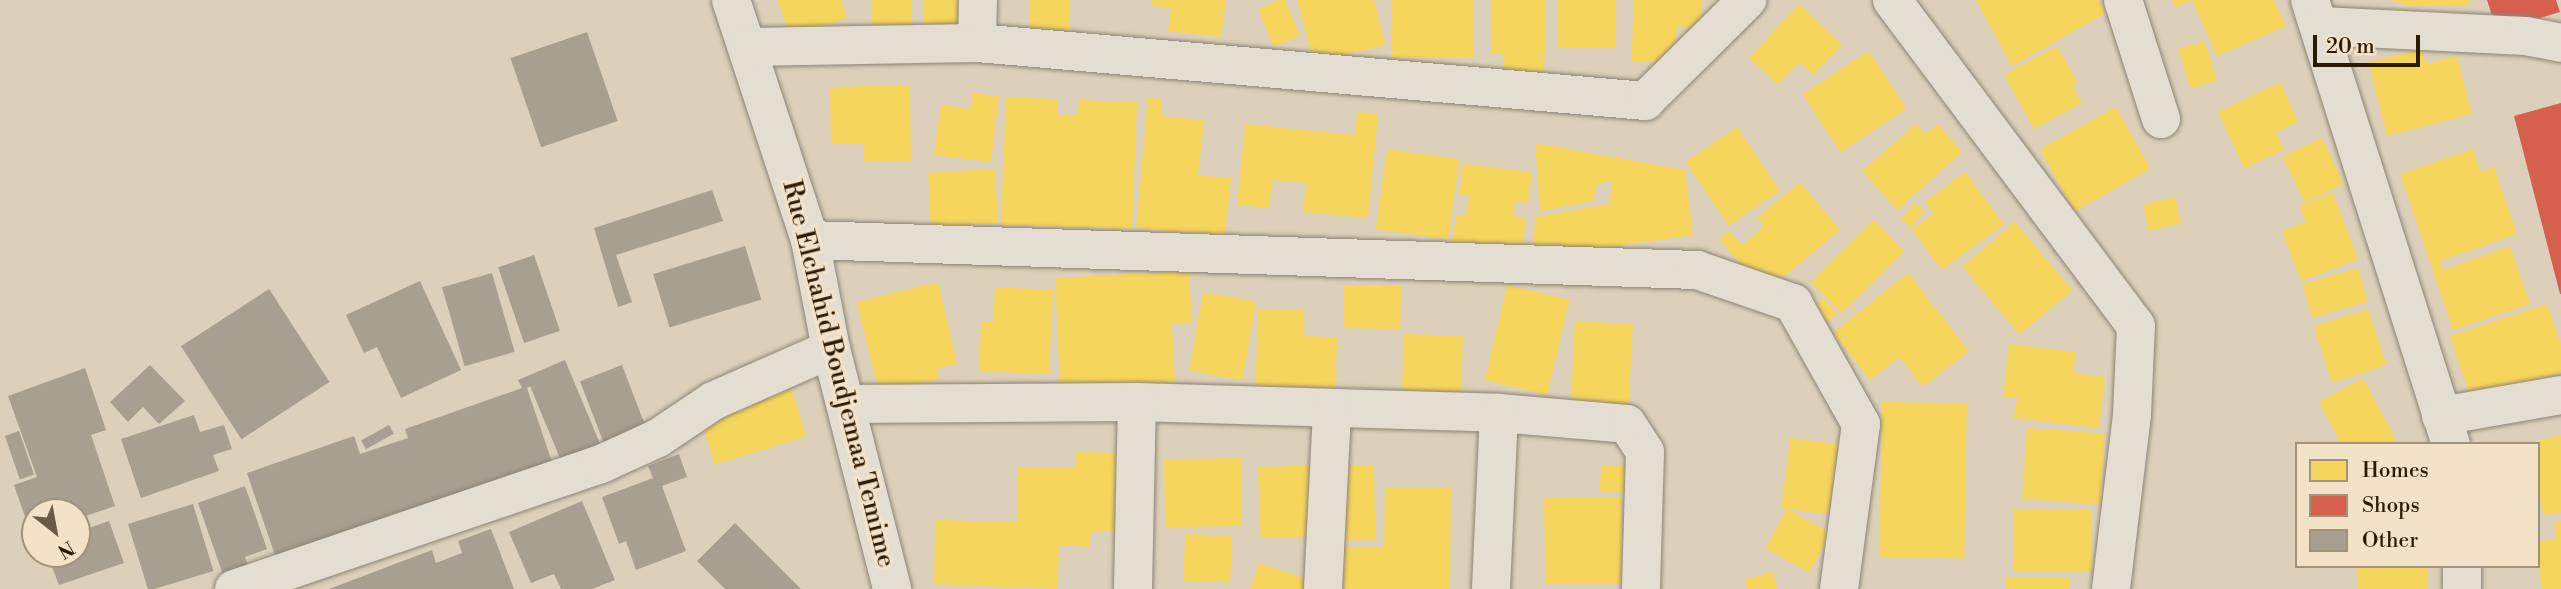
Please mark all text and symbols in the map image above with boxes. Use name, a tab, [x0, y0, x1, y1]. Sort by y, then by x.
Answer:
scale bar	[2316, 21, 2423, 65]
text: 20 m	[2326, 34, 2375, 60]
street label: Rue Elchahid Boudjemaa Temime	[775, 177, 901, 571]
legend	[2295, 442, 2540, 568]
text: Homes	[2362, 458, 2429, 484]
text: Shops	[2362, 493, 2420, 519]
north arrow	[21, 498, 91, 568]
text: Other	[2362, 528, 2418, 554]
text: N	[53, 535, 78, 563]

